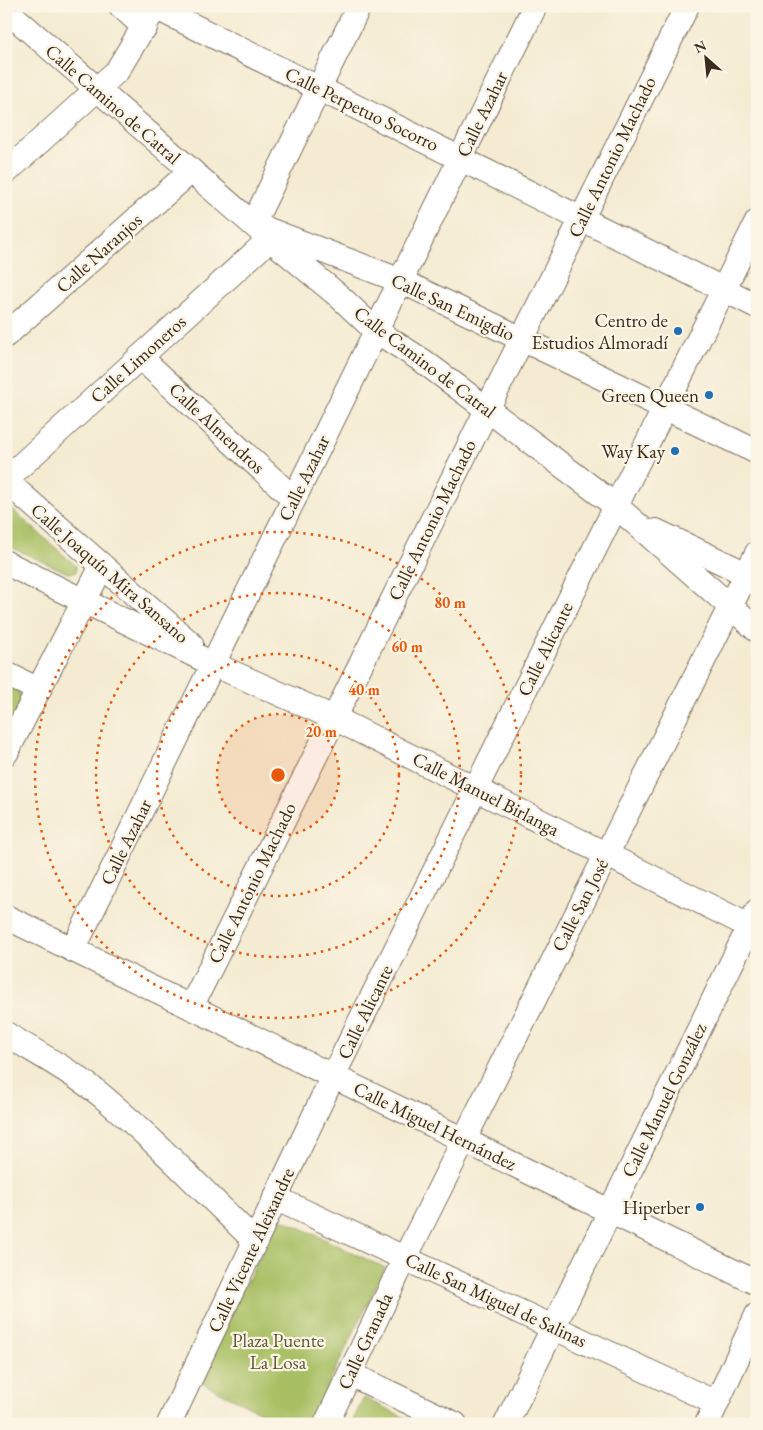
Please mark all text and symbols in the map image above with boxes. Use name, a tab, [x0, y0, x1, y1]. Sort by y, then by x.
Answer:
north arrow	[680, 32, 730, 82]
text: N	[691, 36, 710, 57]
street label: Calle Camino de Catral	[40, 38, 186, 170]
street label: Calle Perpetuo Socorro	[281, 61, 443, 157]
street label: Calle Azahar	[450, 66, 514, 161]
street label: Calle Antonio Machado	[562, 72, 662, 242]
street label: Calle Naranjos	[51, 208, 147, 298]
street label: Calle San Emigdio	[387, 267, 519, 347]
street label: Calle Camino de Catral	[349, 300, 501, 424]
place label: Centro de Estudios Almoradí	[531, 308, 668, 355]
street label: Calle Limoneros	[85, 309, 191, 409]
marker: Centro de Estudios Almoradí	[672, 325, 684, 337]
street label: Calle Almendros	[164, 377, 270, 479]
place label: Green Queen	[601, 383, 699, 408]
marker: Green Queen	[703, 389, 715, 401]
street label: Calle Azahar	[272, 430, 336, 525]
street label: Calle Antonio Machado	[382, 435, 482, 605]
place label: Way Kay	[601, 439, 666, 464]
marker: Way Kay	[669, 445, 681, 457]
street label: Calle Joaquín Mira Sansano	[26, 497, 194, 649]
text: 80 m	[434, 593, 466, 612]
street label: Calle Alicante	[511, 598, 579, 700]
text: 60 m	[391, 637, 423, 656]
text: 40 m	[348, 680, 380, 699]
text: 20 m	[305, 722, 337, 741]
street label: Calle Manuel Birlanga	[408, 746, 564, 842]
centre of rings	[269, 766, 287, 784]
street label: Calle Azahar	[94, 794, 158, 889]
street label: Calle Antonio Machado	[202, 798, 302, 968]
street label: Calle San José	[546, 854, 614, 956]
street label: Calle Alicante	[331, 961, 399, 1063]
street label: Calle Manuel González	[616, 1018, 713, 1181]
street label: Calle Miguel Hernández	[349, 1076, 521, 1177]
street label: Calle Vicente Aleixandre	[202, 1164, 300, 1336]
place label: Hiperber	[623, 1195, 691, 1220]
marker: Hiperber	[694, 1201, 706, 1213]
street label: Calle San Miguel de Salinas	[401, 1247, 591, 1353]
street label: Calle Granada	[332, 1288, 398, 1393]
park label: Plaza Puente La Losa	[232, 1328, 324, 1375]

